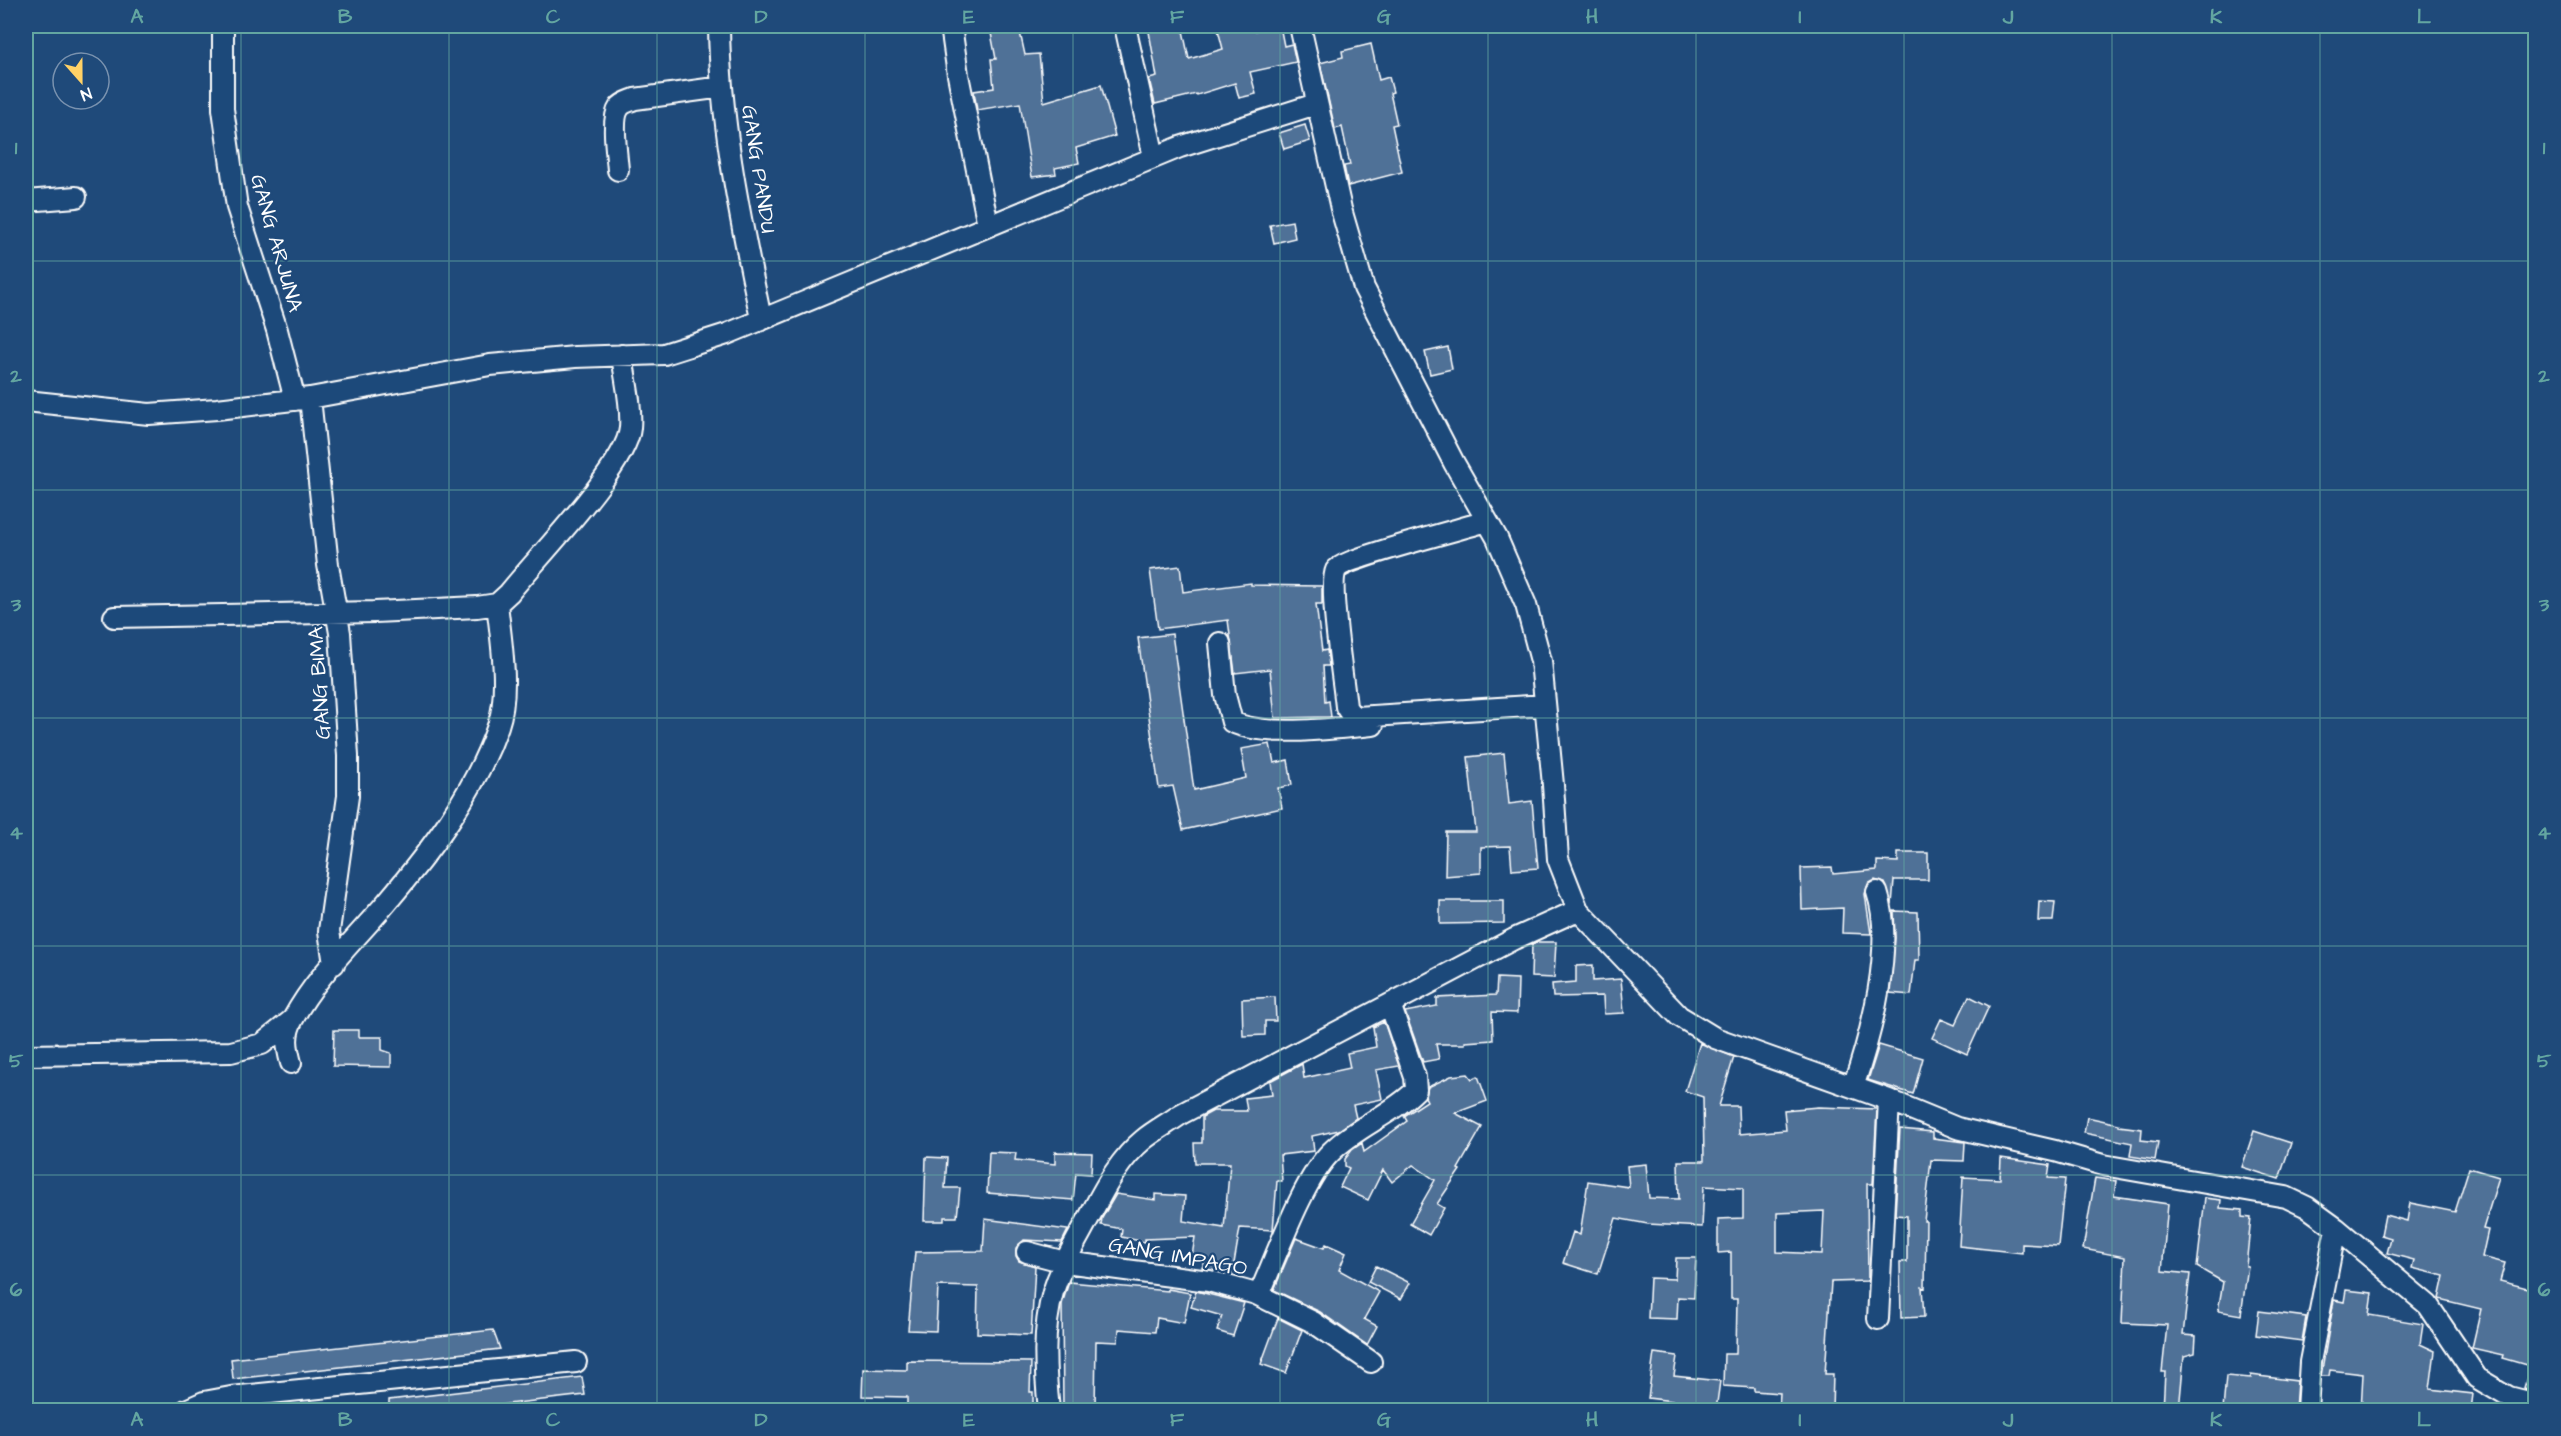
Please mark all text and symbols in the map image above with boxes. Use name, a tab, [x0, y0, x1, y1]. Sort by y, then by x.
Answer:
text: A	[131, 3, 144, 31]
text: B	[338, 3, 353, 31]
text: C	[546, 3, 561, 31]
text: D	[755, 3, 768, 31]
text: E	[963, 3, 975, 31]
text: F	[1170, 3, 1185, 31]
text: G	[1377, 3, 1391, 31]
text: H	[1586, 3, 1598, 31]
text: I	[1798, 3, 1802, 31]
text: J	[2002, 3, 2014, 31]
text: K	[2210, 3, 2223, 31]
text: L	[2417, 3, 2431, 31]
north arrow	[51, 51, 111, 111]
text: N	[77, 82, 95, 106]
street label: GANG PANDU	[734, 103, 783, 235]
text: 1	[15, 134, 18, 162]
text: 1	[2543, 134, 2546, 162]
street label: GANG ARJUNA	[243, 171, 310, 316]
text: 2	[9, 362, 22, 390]
text: 2	[2537, 362, 2550, 390]
text: 3	[10, 591, 22, 619]
text: 3	[2538, 591, 2550, 619]
street label: GANG BIMA	[301, 625, 338, 740]
text: 4	[9, 819, 23, 847]
text: 4	[2537, 819, 2551, 847]
text: 5	[9, 1047, 24, 1075]
text: 5	[2537, 1047, 2552, 1075]
street label: GANG IMPAGO	[1106, 1230, 1249, 1283]
text: 6	[10, 1276, 23, 1304]
text: 6	[2538, 1276, 2551, 1304]
text: A	[131, 1406, 144, 1434]
text: B	[338, 1406, 353, 1434]
text: C	[546, 1406, 561, 1434]
text: D	[755, 1406, 768, 1434]
text: E	[963, 1406, 975, 1434]
text: F	[1170, 1406, 1185, 1434]
text: G	[1377, 1406, 1391, 1434]
text: H	[1586, 1406, 1598, 1434]
text: I	[1798, 1406, 1802, 1434]
text: J	[2002, 1406, 2014, 1434]
text: K	[2210, 1406, 2223, 1434]
text: L	[2417, 1406, 2431, 1434]

